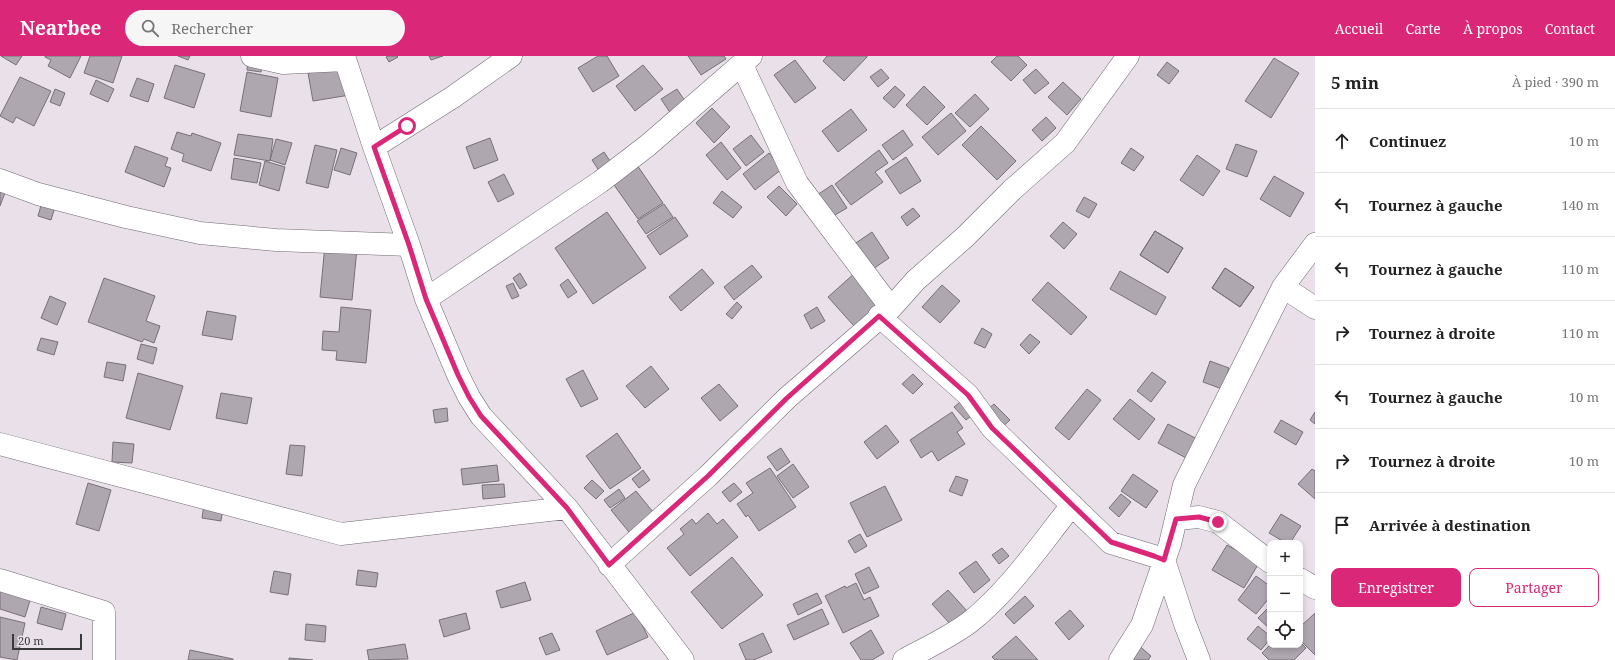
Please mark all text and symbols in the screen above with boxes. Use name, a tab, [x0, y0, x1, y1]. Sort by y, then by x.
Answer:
search box	[125, 10, 405, 46]
text: Nearbee	[20, 15, 101, 41]
icon: search	[139, 17, 161, 39]
text: Rechercher	[171, 18, 253, 38]
text: Accueil	[1335, 19, 1383, 38]
text: Carte	[1405, 19, 1441, 38]
text: À propos	[1463, 19, 1523, 38]
text: Contact	[1545, 19, 1595, 38]
text: 5 min	[1331, 71, 1379, 94]
text: À pied · 390 m	[1512, 73, 1599, 91]
route start	[398, 117, 416, 135]
icon: ahead	[1331, 130, 1353, 152]
text: Continuez	[1369, 131, 1446, 151]
text: 10 m	[1569, 132, 1599, 150]
icon: left	[1331, 194, 1353, 216]
text: Tournez à gauche	[1369, 195, 1503, 215]
text: 140 m	[1562, 196, 1599, 214]
icon: left	[1331, 258, 1353, 280]
text: Tournez à gauche	[1369, 259, 1503, 279]
text: 110 m	[1562, 260, 1599, 278]
icon: right	[1331, 322, 1353, 344]
text: Tournez à droite	[1369, 323, 1495, 343]
text: 110 m	[1562, 324, 1599, 342]
icon: left	[1331, 386, 1353, 408]
text: Tournez à gauche	[1369, 387, 1503, 407]
text: 10 m	[1569, 388, 1599, 406]
icon: right	[1331, 450, 1353, 472]
text: Tournez à droite	[1369, 451, 1495, 471]
text: 10 m	[1569, 452, 1599, 470]
route end	[1209, 513, 1227, 531]
icon: arrive	[1331, 514, 1353, 536]
text: Arrivée à destination	[1369, 515, 1531, 535]
map controls	[1267, 540, 1303, 648]
button: +	[1267, 540, 1303, 576]
button: Enregistrer	[1331, 568, 1461, 607]
button: Partager	[1469, 568, 1599, 607]
button: −	[1267, 576, 1303, 612]
button: locate	[1267, 612, 1303, 648]
scale bar	[12, 632, 82, 651]
text: 20 m	[18, 633, 44, 648]

